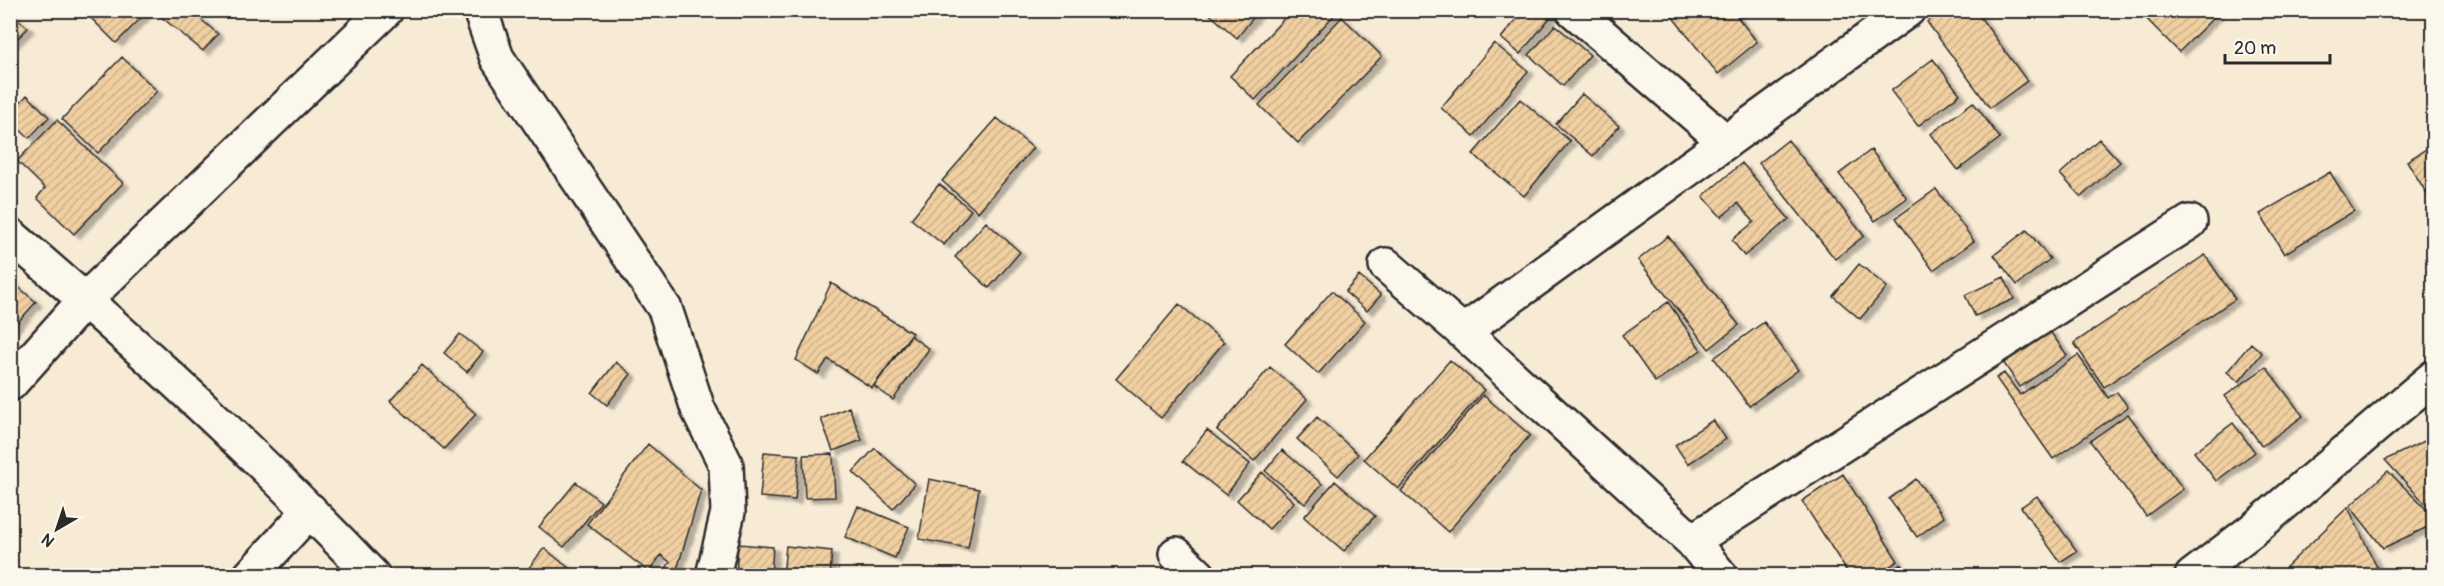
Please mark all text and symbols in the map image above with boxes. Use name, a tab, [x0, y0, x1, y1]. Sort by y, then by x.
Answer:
scale bar	[2225, 27, 2330, 65]
text: 20 m	[2234, 37, 2276, 60]
north arrow	[27, 499, 87, 559]
text: N	[38, 529, 59, 551]

